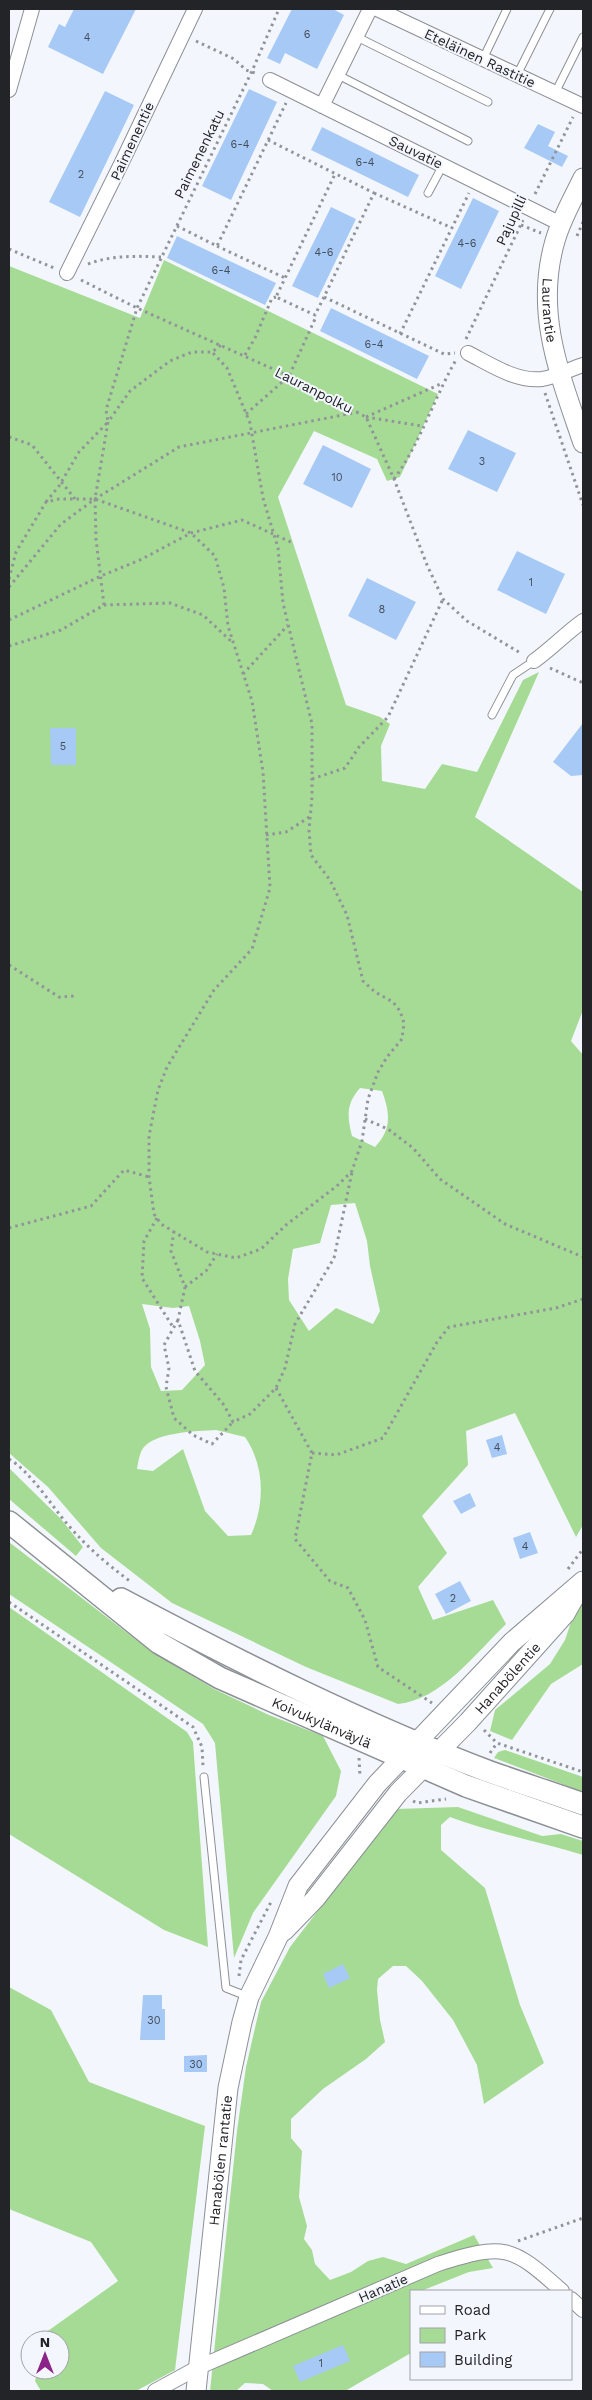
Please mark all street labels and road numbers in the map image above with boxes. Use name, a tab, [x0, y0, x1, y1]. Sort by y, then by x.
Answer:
street label: Eteläinen Rastitie	[422, 25, 538, 91]
street label: Paimenentie	[107, 99, 157, 183]
street label: Paimenenkatu	[171, 107, 227, 201]
street label: Sauvatie	[387, 132, 445, 172]
street label: Pajupilli	[492, 192, 530, 248]
street label: Laurantie	[539, 277, 560, 344]
street label: Lauranpolku	[272, 364, 356, 416]
street label: Hanabölentie	[471, 1639, 544, 1717]
street label: Koivukylänväylä	[270, 1694, 374, 1751]
street label: Hanabölen rantatie	[206, 2094, 235, 2226]
street label: Hanatie	[356, 2270, 410, 2306]

